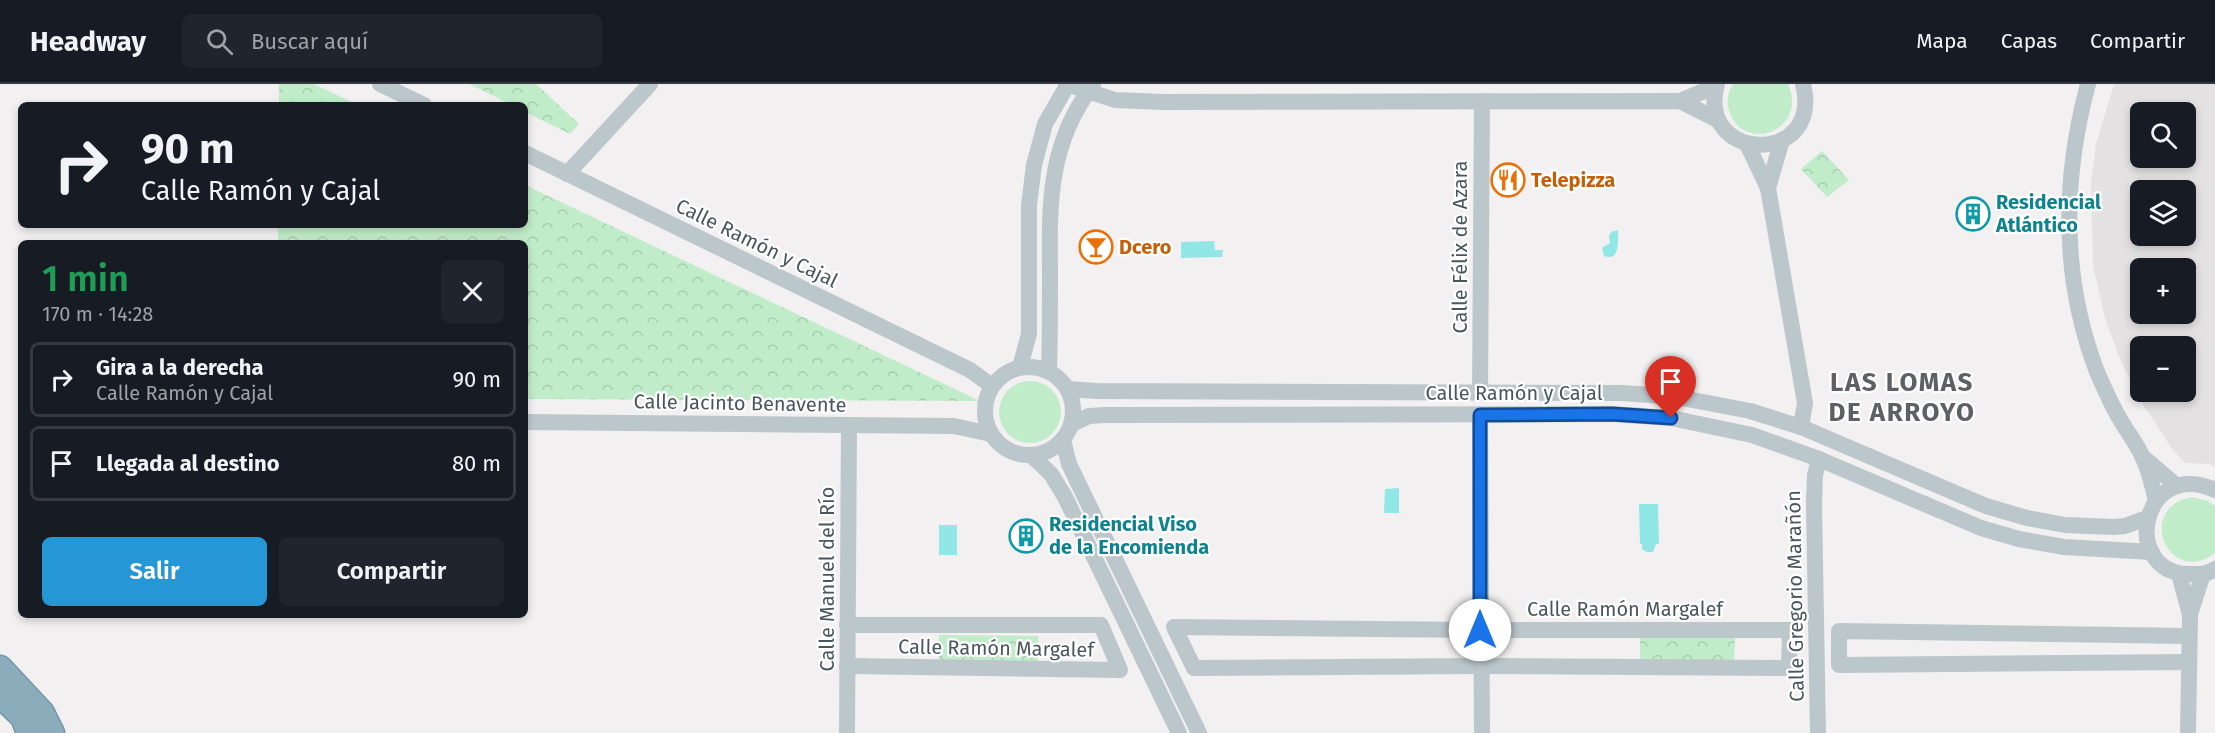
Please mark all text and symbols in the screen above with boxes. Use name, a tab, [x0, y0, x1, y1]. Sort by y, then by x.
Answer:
search box	[182, 14, 602, 68]
text: Headway	[30, 25, 146, 58]
icon: search	[203, 25, 236, 58]
text: Buscar aquí	[251, 28, 368, 55]
text: Mapa	[1916, 28, 1968, 54]
text: Capas	[2001, 28, 2057, 54]
text: Compartir	[2090, 28, 2185, 54]
map controls	[2130, 102, 2196, 402]
button: search	[2130, 102, 2196, 168]
text: 90 m	[141, 124, 235, 174]
icon: right	[42, 126, 120, 204]
street label: Calle Félix de Azara	[1448, 161, 1472, 333]
restaurant icon: Telepizza	[1490, 162, 1526, 198]
place label: Telepizza	[1531, 168, 1615, 192]
text: Calle Ramón y Cajal	[141, 175, 380, 207]
button: layers	[2130, 180, 2196, 246]
place label: Residencial Atlántico	[1995, 190, 2101, 237]
street label: Calle Ramón y Cajal	[672, 193, 842, 293]
building icon: Residencial Atlántico	[1955, 196, 1991, 232]
bar icon: Dcero	[1078, 229, 1114, 265]
place label: Dcero	[1119, 235, 1172, 259]
text: 1 min	[42, 257, 129, 301]
button: +	[2130, 258, 2196, 324]
button: close	[441, 260, 504, 323]
text: 170 m · 14:28	[42, 302, 153, 326]
button: −	[2130, 336, 2196, 402]
text: Gira a la derecha	[96, 354, 264, 381]
pin	[1645, 356, 1696, 418]
icon: right	[45, 363, 78, 396]
icon: arrive	[1654, 365, 1687, 398]
text: 90 m	[452, 366, 501, 393]
district label: LAS LOMAS DE ARROYO	[1829, 367, 1975, 428]
text: Calle Ramón y Cajal	[96, 381, 273, 405]
street label: Calle Ramón y Cajal	[1425, 381, 1603, 405]
street label: Calle Jacinto Benavente	[633, 389, 847, 417]
icon: arrive	[45, 447, 78, 480]
text: Llegada al destino	[96, 450, 280, 477]
text: 80 m	[452, 450, 501, 477]
street label: Calle Manuel del Río	[815, 487, 839, 671]
street label: Calle Gregorio Marañón	[1781, 490, 1809, 702]
place label: Residencial Viso de la Encomienda	[1049, 512, 1209, 559]
building icon: Residencial Viso de la Encomienda	[1008, 518, 1044, 554]
button: Salir	[42, 537, 267, 606]
button: Compartir	[279, 537, 504, 606]
street label: Calle Ramón Margalef	[1527, 597, 1724, 621]
position arrow	[1448, 598, 1512, 662]
street label: Calle Ramón Margalef	[898, 634, 1096, 662]

